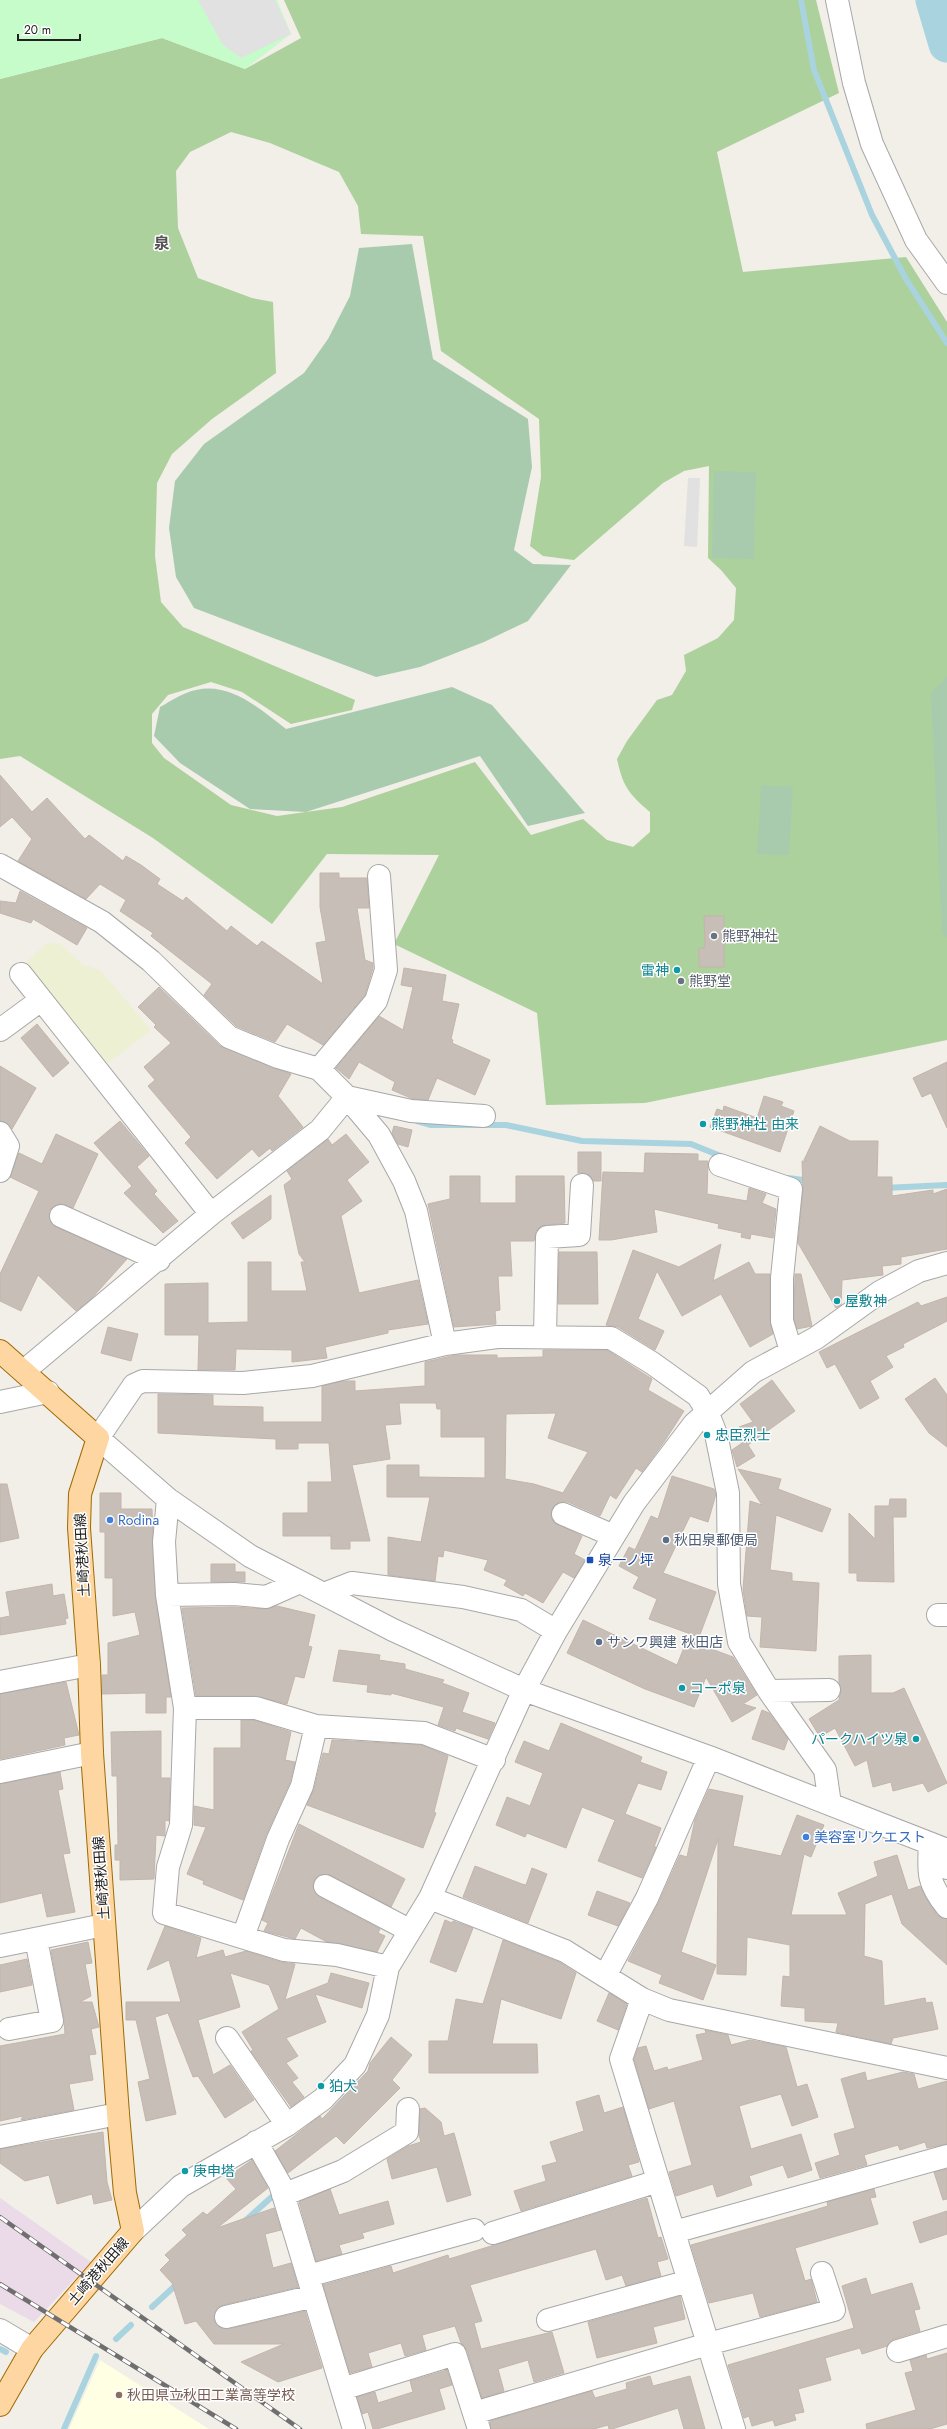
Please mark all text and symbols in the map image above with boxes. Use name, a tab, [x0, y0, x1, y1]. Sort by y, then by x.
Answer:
scale bar	[18, 16, 80, 42]
text: 20 m	[24, 21, 51, 39]
district label: 泉	[154, 232, 170, 255]
place label: 熊野神社	[722, 926, 778, 946]
marker: 熊野神社	[709, 931, 719, 941]
place label: 雷神	[641, 960, 669, 980]
marker: 雷神	[672, 965, 682, 975]
place label: 熊野堂	[689, 971, 731, 991]
marker: 熊野堂	[676, 976, 686, 986]
place label: 熊野神社 由来	[711, 1114, 799, 1134]
marker: 熊野神社 由来	[698, 1119, 708, 1129]
place label: 屋敷神	[845, 1291, 887, 1311]
marker: 屋敷神	[832, 1296, 842, 1306]
place label: 忠臣烈士	[715, 1425, 771, 1445]
marker: 忠臣烈士	[702, 1430, 712, 1440]
place label: Rodina	[118, 1510, 159, 1530]
street label: 土崎港秋田線	[70, 1513, 94, 1597]
marker: Rodina	[105, 1515, 115, 1525]
place label: 秋田泉郵便局	[674, 1530, 758, 1550]
marker: 秋田泉郵便局	[661, 1535, 671, 1545]
place label: 泉一ノ坪	[598, 1550, 654, 1570]
marker: 泉一ノ坪	[585, 1555, 595, 1565]
place label: サンワ興建 秋田店	[607, 1632, 723, 1652]
marker: サンワ興建 秋田店	[594, 1637, 604, 1647]
place label: コーポ泉	[690, 1678, 746, 1698]
marker: コーポ泉	[677, 1683, 687, 1693]
place label: パークハイツ泉	[811, 1729, 908, 1749]
marker: パークハイツ泉	[911, 1734, 921, 1744]
place label: 美容室リクエスト	[814, 1827, 926, 1847]
marker: 美容室リクエスト	[801, 1832, 811, 1842]
street label: 土崎港秋田線	[88, 1835, 114, 1921]
place label: 狛犬	[329, 2076, 357, 2096]
marker: 狛犬	[316, 2081, 326, 2091]
place label: 庚申塔	[193, 2161, 235, 2181]
marker: 庚申塔	[180, 2166, 190, 2176]
street label: 土崎港秋田線	[63, 2233, 133, 2309]
place label: 秋田県立秋田工業高等学校	[127, 2385, 295, 2405]
marker: 秋田県立秋田工業高等学校	[114, 2390, 124, 2400]

